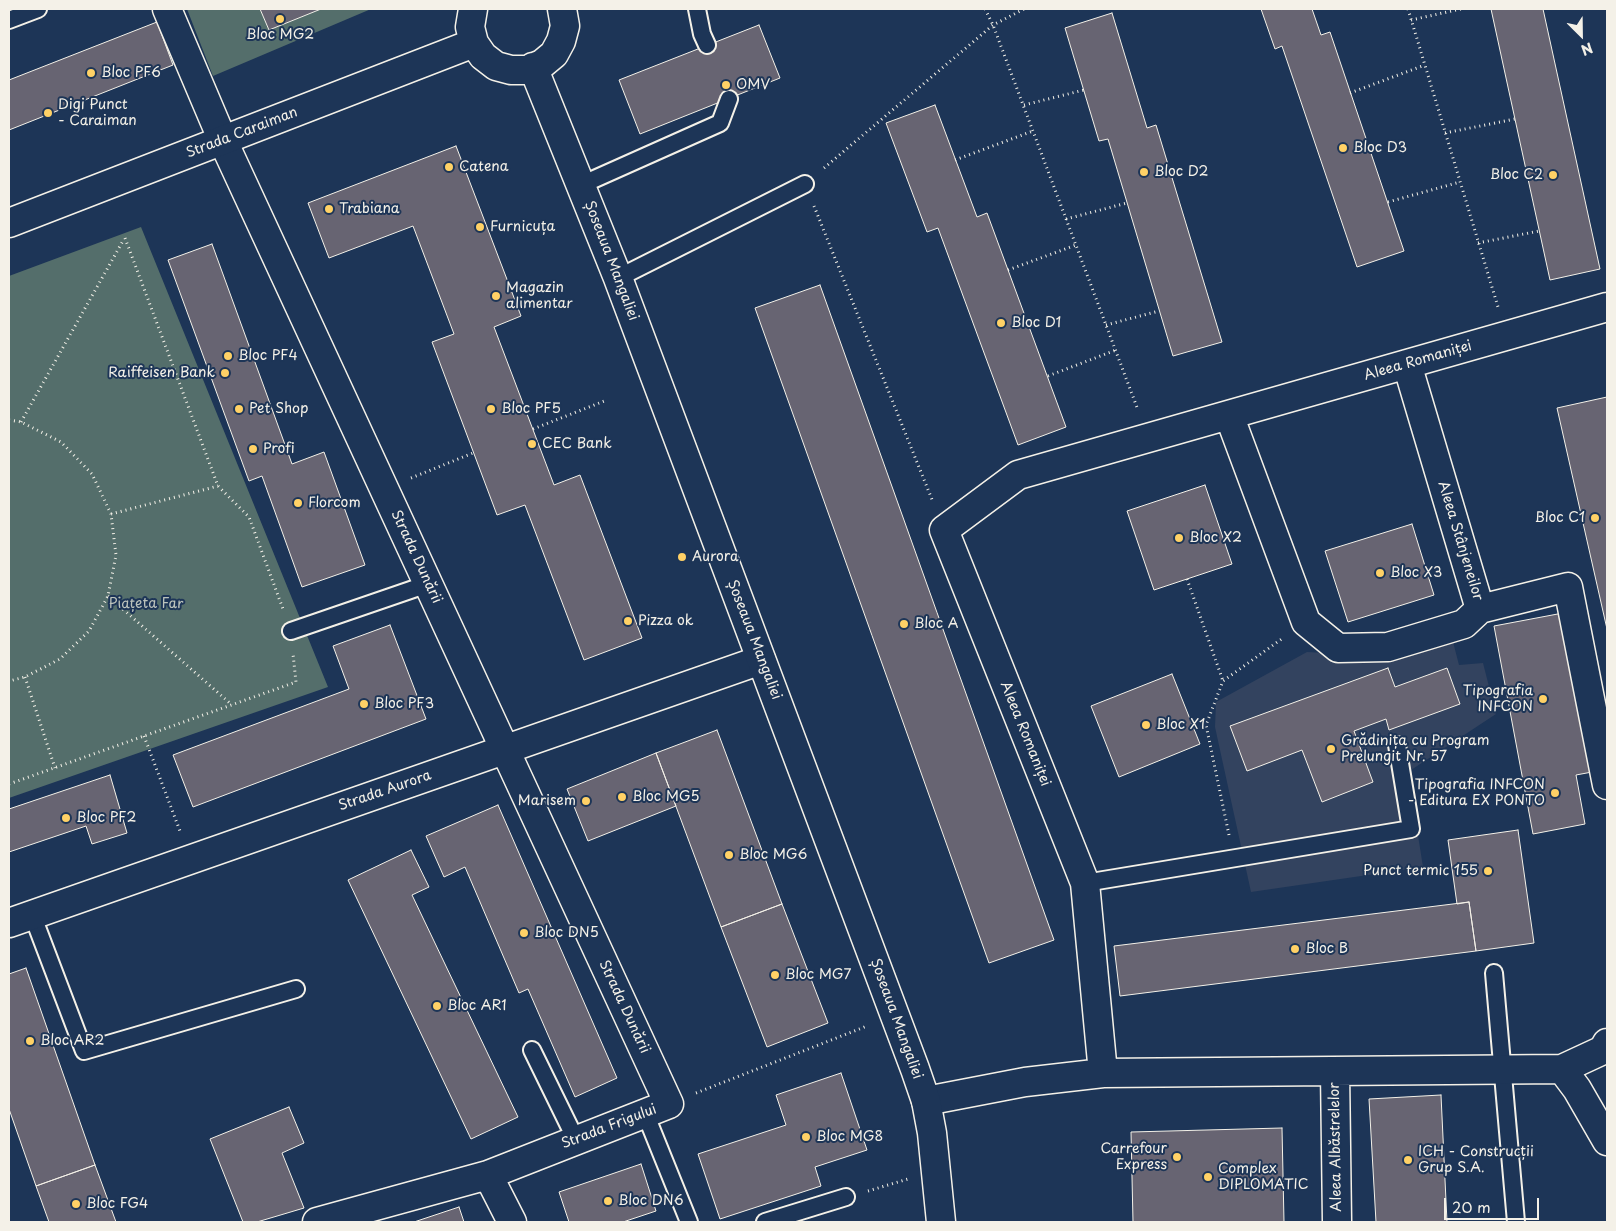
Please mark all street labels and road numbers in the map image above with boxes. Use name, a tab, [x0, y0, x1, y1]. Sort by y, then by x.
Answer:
street label: Strada Caraiman	[184, 104, 300, 162]
street label: Șoseaua Mangaliei	[580, 199, 642, 323]
street label: Aleea Romaniței	[1362, 338, 1474, 384]
street label: Aleea Stânjeneilor	[1434, 479, 1486, 603]
street label: Strada Dunării	[387, 508, 445, 606]
street label: Șoseaua Mangaliei	[723, 578, 785, 702]
street label: Aleea Romaniței	[996, 679, 1054, 789]
street label: Strada Aurora	[336, 767, 434, 815]
street label: Șoseaua Mangaliei	[866, 956, 926, 1082]
street label: Strada Dunării	[595, 958, 653, 1056]
street label: Aleea Albăstrelelor	[1326, 1082, 1346, 1212]
street label: Strada Frigului	[559, 1101, 659, 1153]

